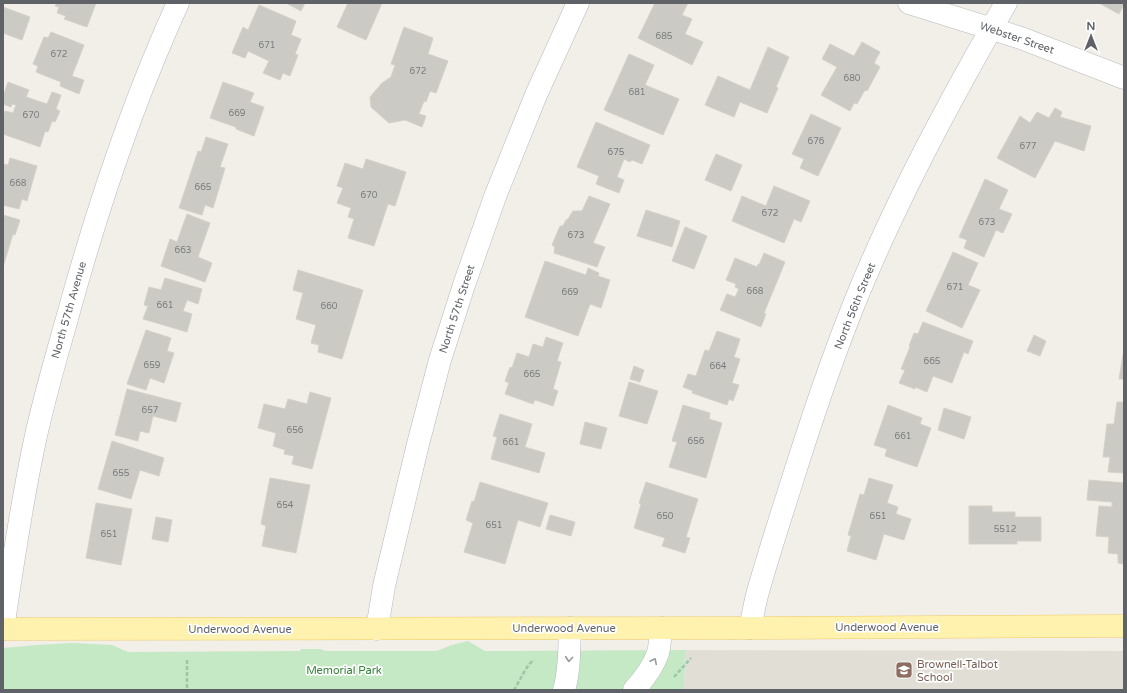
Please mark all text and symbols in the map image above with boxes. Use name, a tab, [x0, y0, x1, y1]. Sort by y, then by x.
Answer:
north arrow	[1071, 16, 1111, 56]
street label: Webster Street	[978, 19, 1056, 57]
text: N	[1087, 20, 1095, 33]
house number: 685	[656, 31, 673, 42]
house number: 671	[259, 40, 275, 51]
house number: 672	[51, 49, 67, 60]
house number: 672	[410, 66, 426, 77]
house number: 680	[844, 73, 861, 84]
house number: 681	[629, 87, 645, 98]
house number: 669	[229, 108, 246, 119]
house number: 670	[23, 110, 40, 121]
house number: 676	[808, 136, 825, 147]
house number: 677	[1020, 141, 1037, 152]
house number: 675	[608, 147, 625, 158]
house number: 668	[10, 178, 27, 189]
house number: 665	[195, 182, 212, 193]
house number: 670	[361, 190, 378, 201]
house number: 672	[762, 208, 778, 219]
house number: 673	[979, 217, 995, 228]
house number: 673	[568, 230, 584, 241]
house number: 663	[175, 245, 191, 256]
street label: North 57th Avenue	[49, 260, 89, 360]
street label: North 56th Street	[832, 261, 878, 351]
street label: North 57th Street	[437, 263, 477, 355]
house number: 671	[947, 282, 963, 293]
house number: 668	[747, 286, 764, 297]
house number: 669	[562, 287, 579, 298]
house number: 661	[157, 300, 173, 311]
house number: 660	[321, 301, 338, 312]
house number: 665	[924, 356, 941, 367]
house number: 659	[144, 360, 161, 371]
house number: 664	[710, 361, 727, 372]
house number: 665	[524, 369, 541, 380]
house number: 657	[142, 405, 159, 416]
house number: 656	[287, 425, 304, 436]
house number: 661	[895, 431, 911, 442]
house number: 656	[688, 436, 705, 447]
house number: 661	[503, 437, 519, 448]
house number: 655	[113, 468, 130, 479]
house number: 654	[277, 500, 294, 511]
house number: 650	[657, 511, 674, 522]
house number: 651	[870, 511, 886, 522]
house number: 651	[486, 520, 502, 531]
house number: 5512	[994, 524, 1016, 535]
house number: 651	[101, 529, 117, 540]
street label: Underwood Avenue	[835, 621, 939, 634]
street label: Underwood Avenue	[512, 622, 616, 635]
street label: Underwood Avenue	[188, 623, 292, 636]
one-way arrow	[564, 656, 573, 662]
one-way arrow	[649, 658, 657, 666]
place label: Brownell-Talbot School	[917, 658, 998, 684]
school or university icon: Brownell-Talbot School	[894, 660, 914, 680]
park label: Memorial Park	[306, 664, 382, 677]

